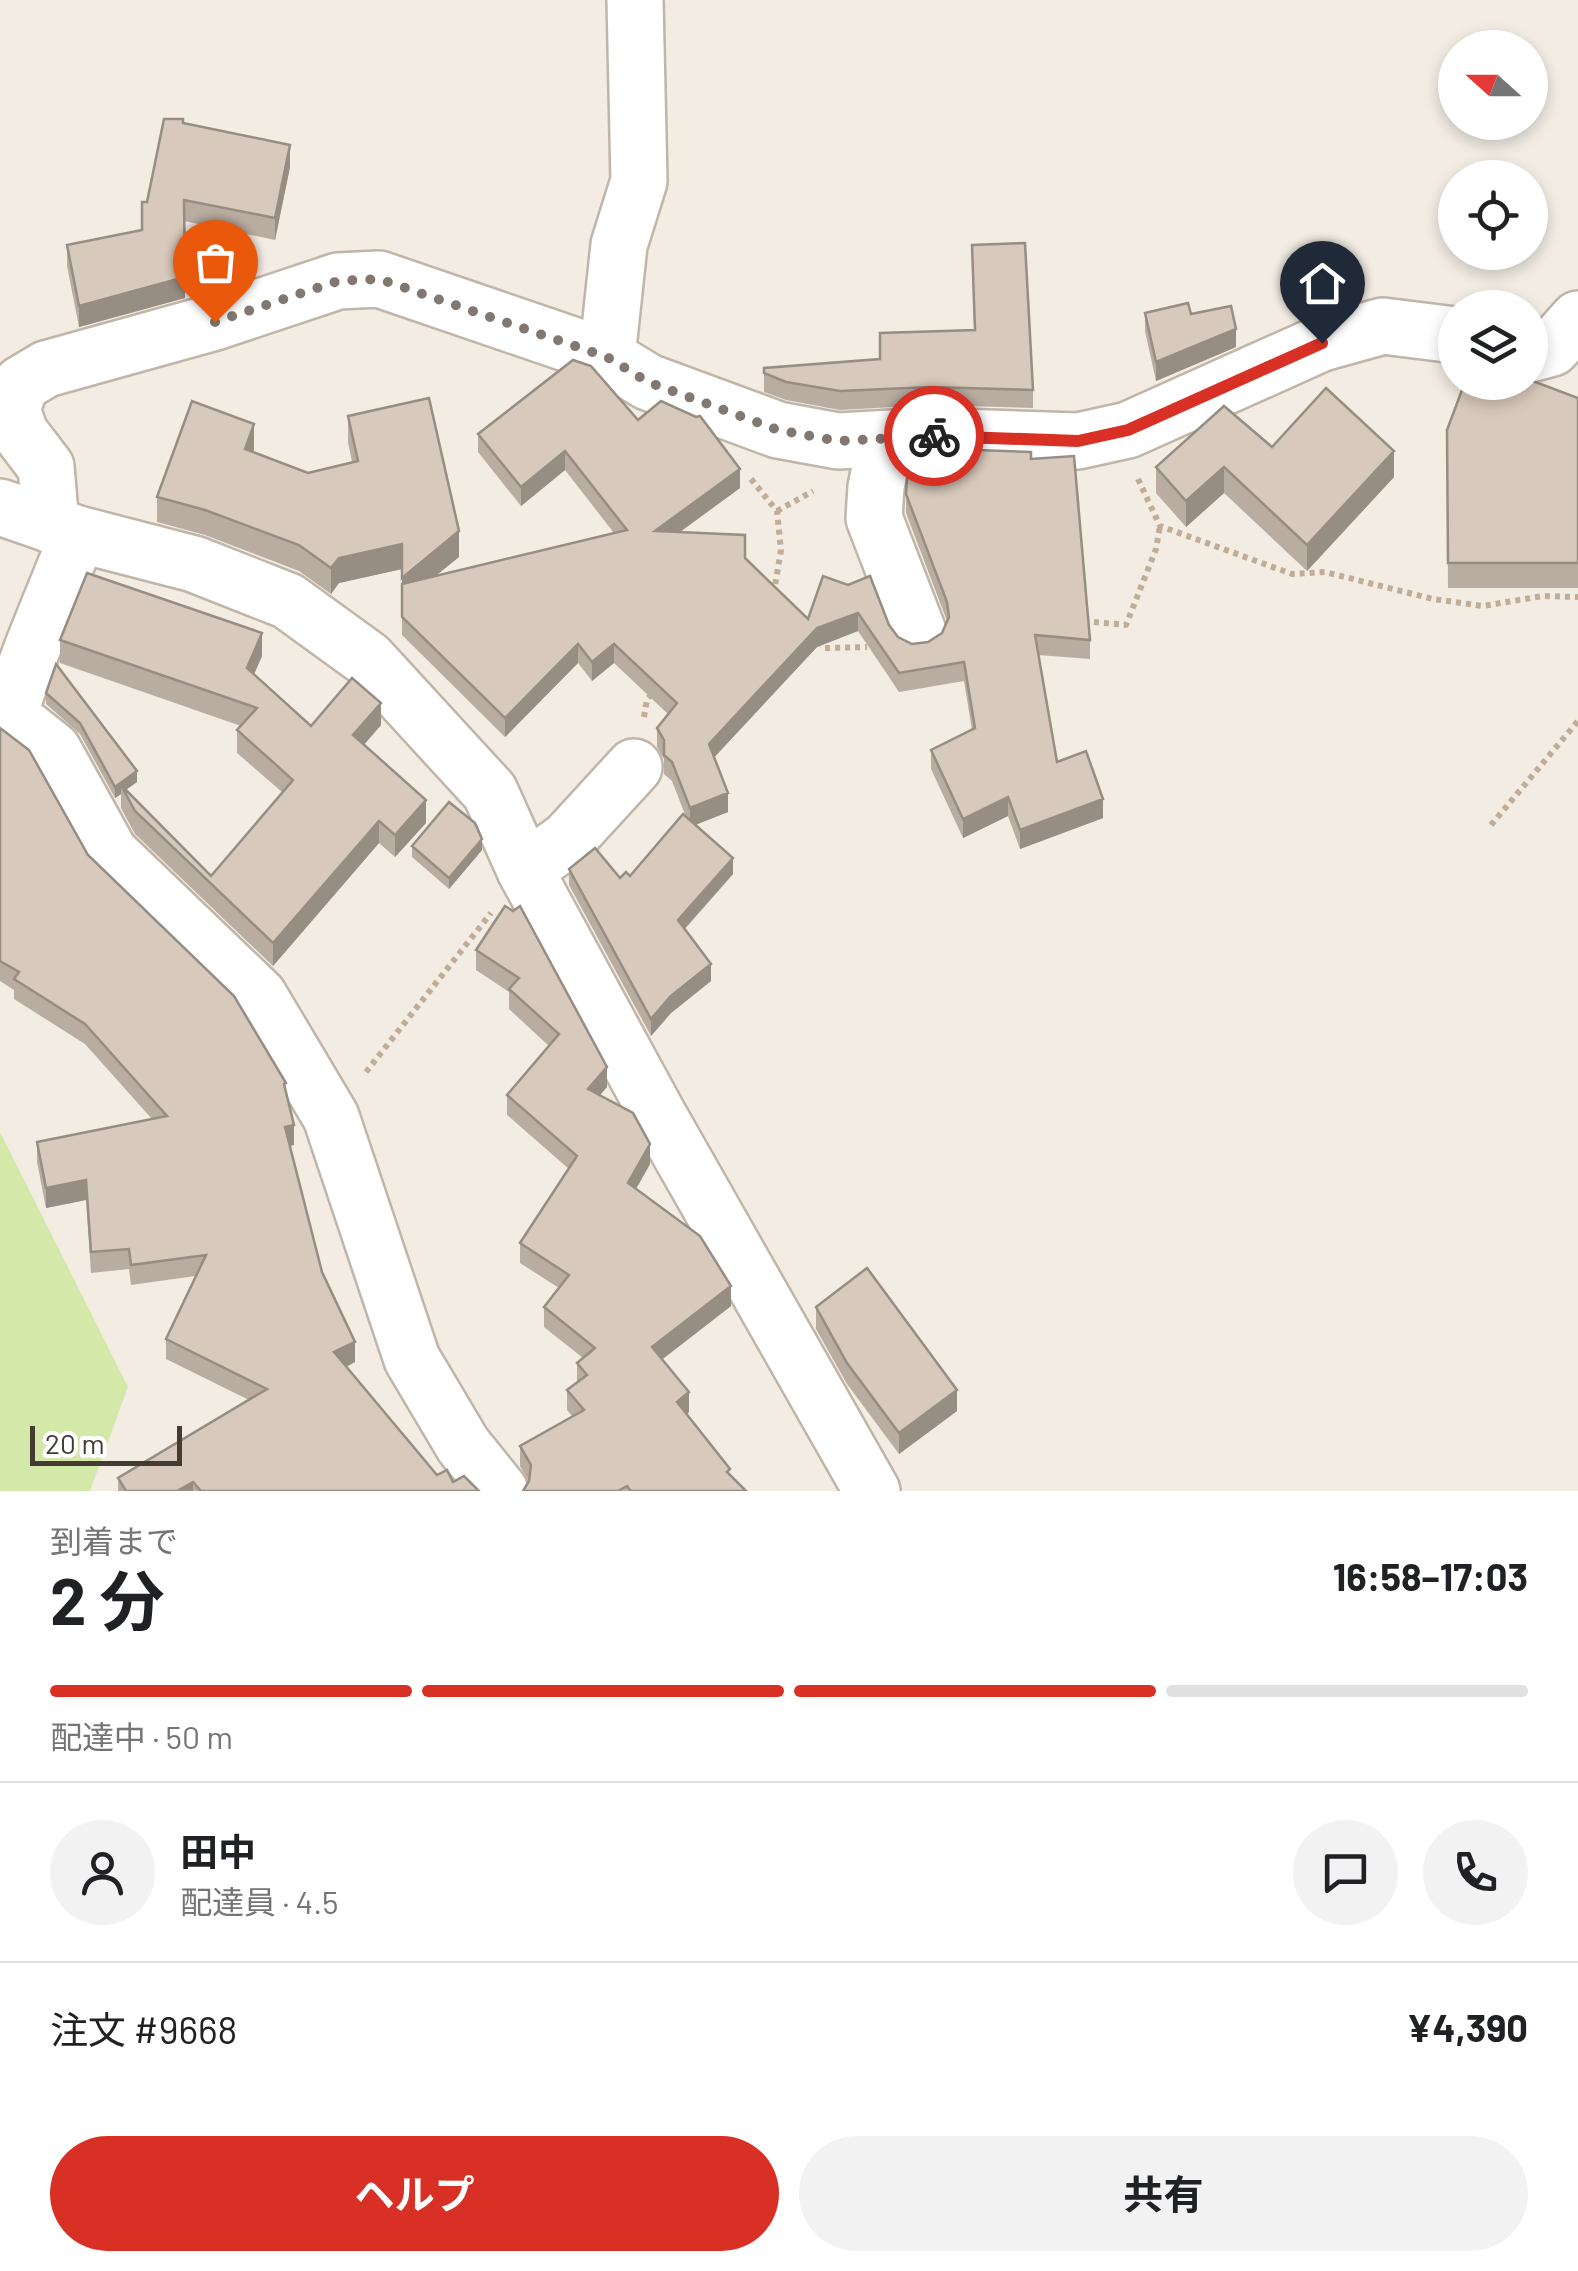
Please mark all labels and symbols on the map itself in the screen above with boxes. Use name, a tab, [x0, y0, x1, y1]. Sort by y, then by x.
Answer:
north arrow	[1438, 30, 1548, 140]
pin	[173, 220, 258, 323]
pin	[1280, 241, 1365, 344]
courier	[884, 386, 984, 486]
scale bar	[30, 1421, 182, 1466]

